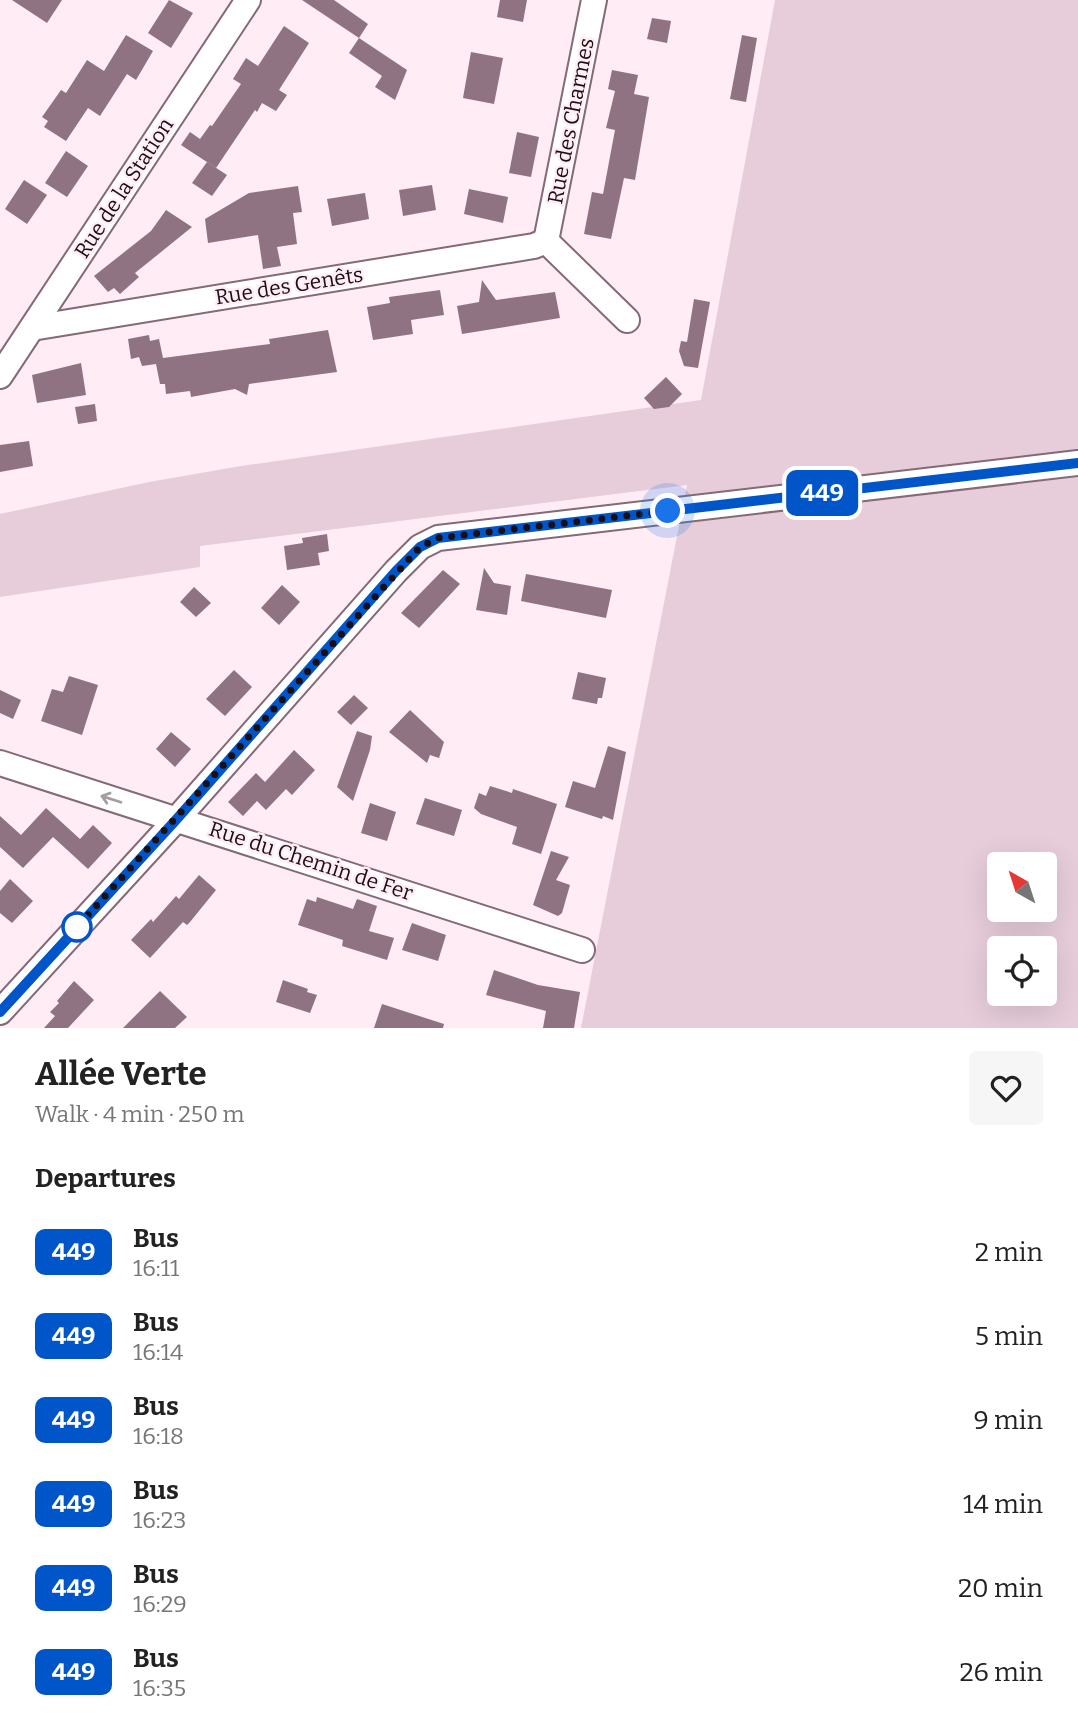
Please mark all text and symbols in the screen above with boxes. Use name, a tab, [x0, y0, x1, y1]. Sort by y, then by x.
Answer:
street label: Rue des Charmes	[542, 36, 600, 206]
street label: Rue de la Station	[69, 113, 179, 263]
street label: Rue des Genêts	[213, 261, 365, 311]
line badge: 449	[782, 470, 862, 516]
text: 449	[800, 479, 844, 507]
your location	[650, 493, 685, 528]
one-way arrow	[100, 791, 122, 804]
street label: Rue du Chemin de Fer	[206, 816, 416, 906]
north arrow	[987, 852, 1057, 922]
map controls	[987, 852, 1057, 1006]
unlabelled marker	[62, 912, 92, 942]
button: locate	[987, 936, 1057, 1006]
button: heart	[969, 1051, 1043, 1125]
text: Allée Verte	[35, 1054, 207, 1094]
text: Walk · 4 min · 250 m	[35, 1100, 244, 1128]
text: Departures	[35, 1163, 176, 1194]
text: Bus	[133, 1223, 179, 1254]
text: 2 min	[975, 1237, 1043, 1268]
text: 449	[52, 1238, 95, 1266]
text: 16:11	[133, 1254, 179, 1282]
text: Bus	[133, 1307, 179, 1338]
text: 5 min	[975, 1321, 1043, 1352]
text: 449	[52, 1322, 95, 1350]
text: 16:14	[133, 1338, 183, 1366]
text: Bus	[133, 1391, 179, 1422]
text: 9 min	[974, 1405, 1043, 1436]
text: 449	[52, 1406, 95, 1434]
text: 16:18	[133, 1422, 184, 1450]
text: Bus	[133, 1475, 179, 1506]
text: 14 min	[963, 1489, 1043, 1520]
text: 449	[52, 1490, 95, 1518]
text: 16:23	[133, 1506, 186, 1534]
text: Bus	[133, 1559, 179, 1590]
text: 20 min	[958, 1573, 1043, 1604]
text: 449	[52, 1574, 95, 1602]
text: 16:29	[133, 1590, 187, 1618]
text: Bus	[133, 1643, 179, 1674]
text: 26 min	[959, 1657, 1043, 1688]
text: 449	[52, 1658, 95, 1686]
text: 16:35	[133, 1674, 186, 1702]

